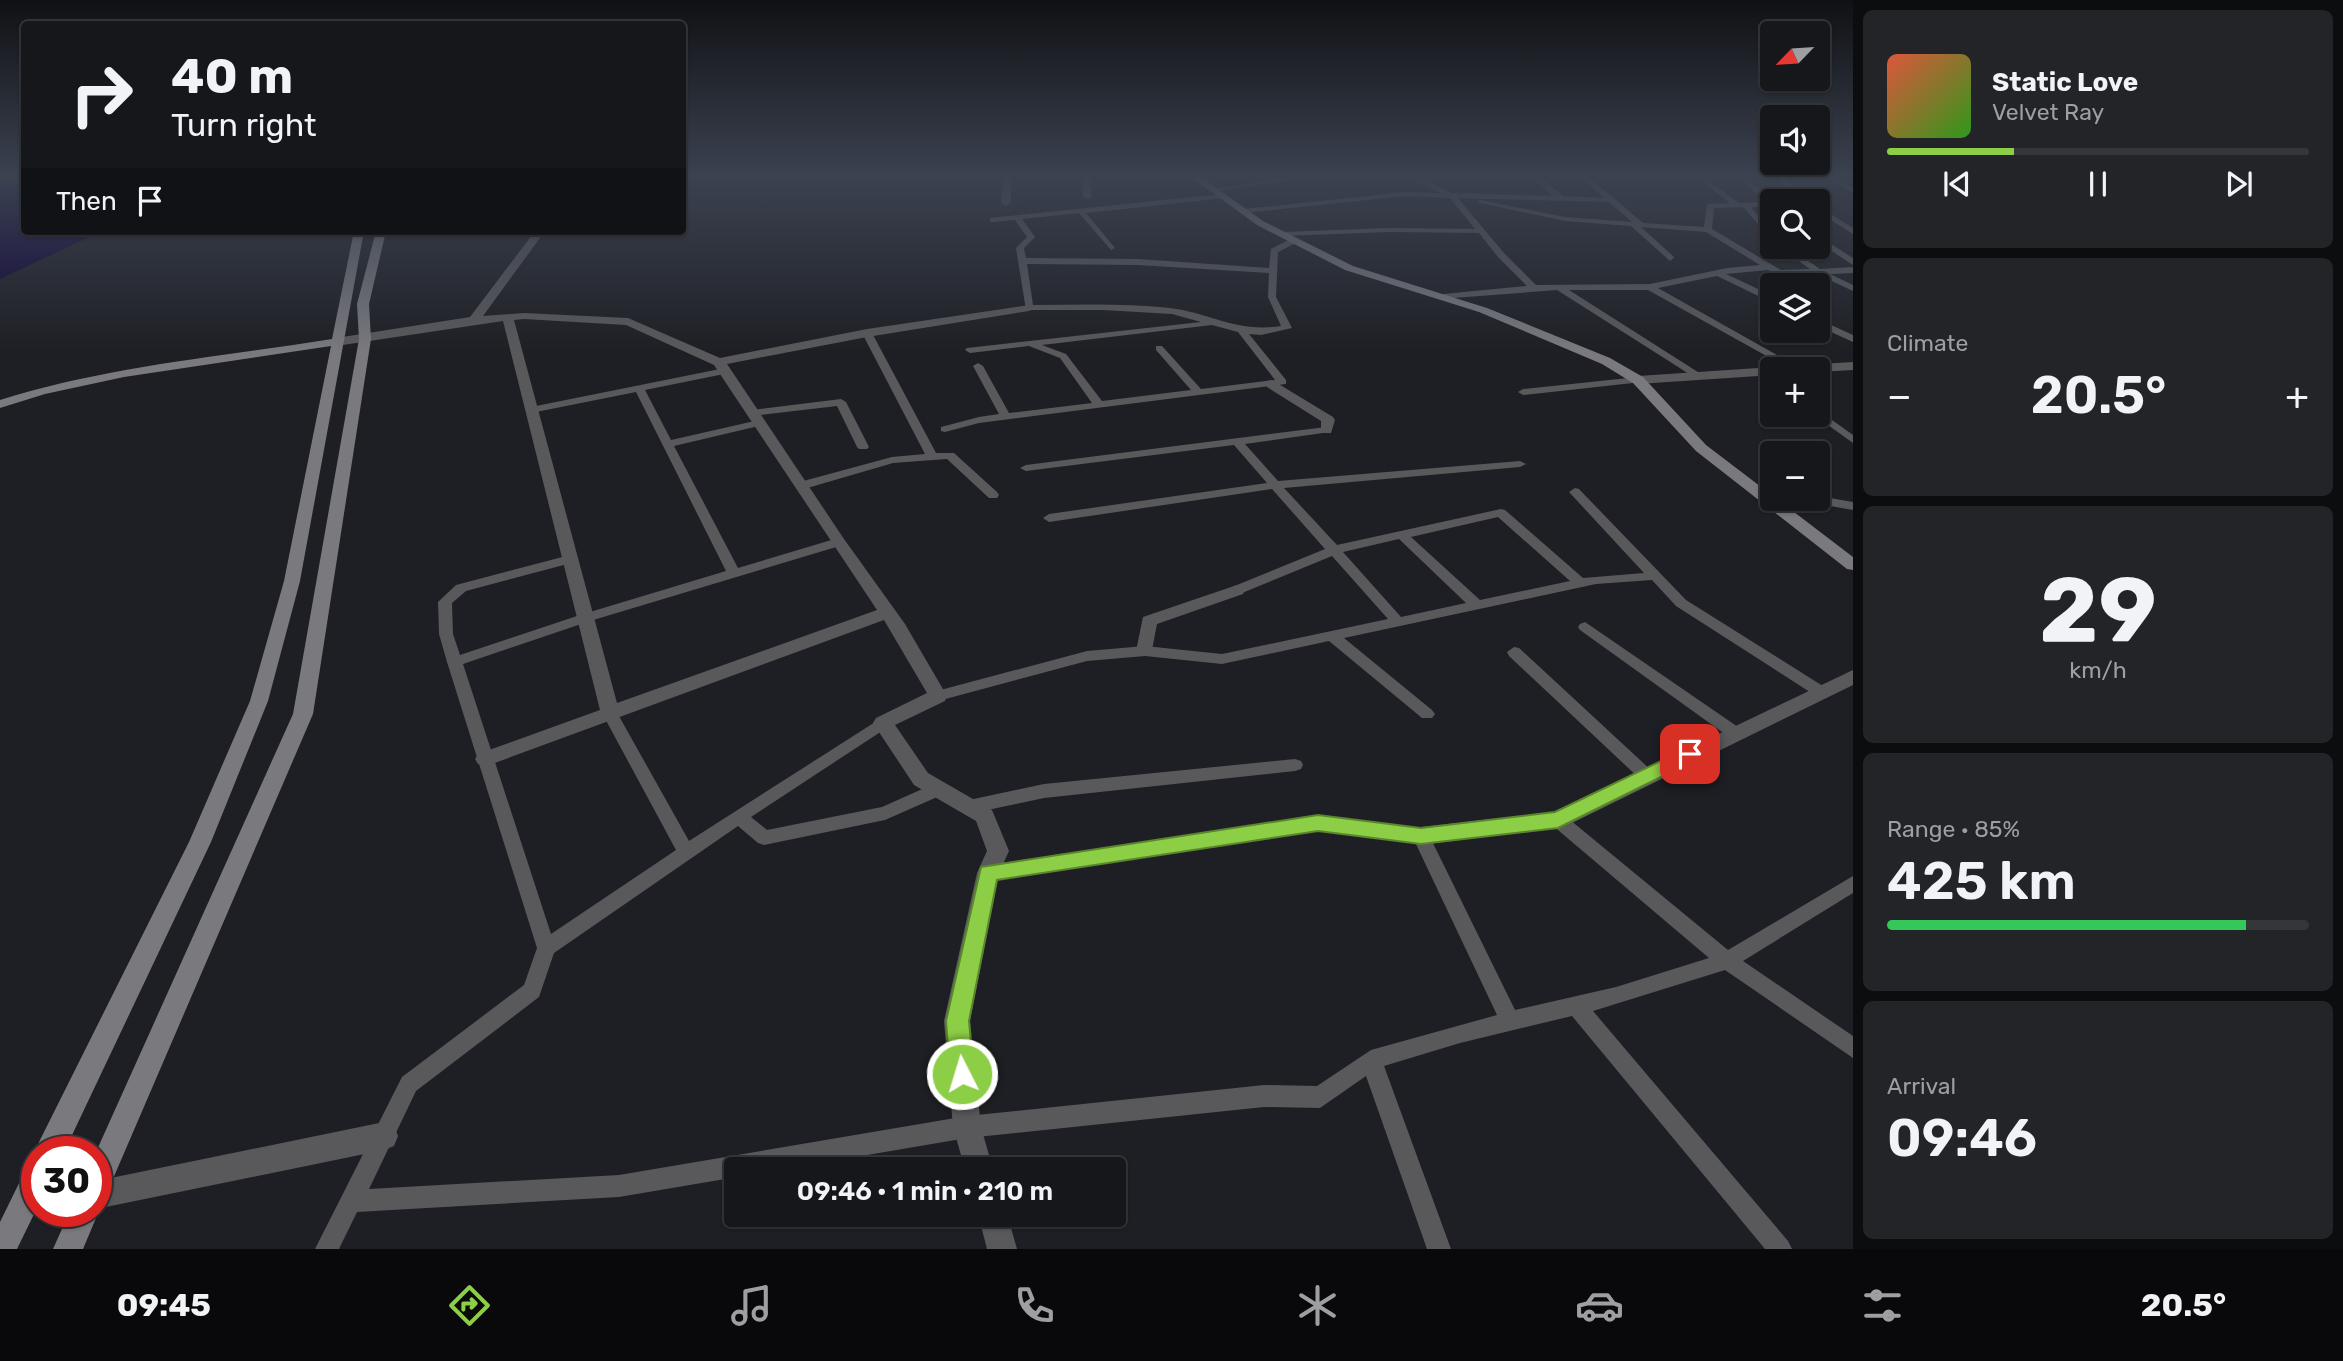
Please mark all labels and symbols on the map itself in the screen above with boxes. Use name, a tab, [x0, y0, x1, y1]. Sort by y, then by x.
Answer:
north arrow	[1760, 21, 1830, 91]
pin	[1660, 724, 1720, 784]
position arrow	[925, 1037, 999, 1111]
speed limit sign: 30	[21, 1136, 112, 1227]

